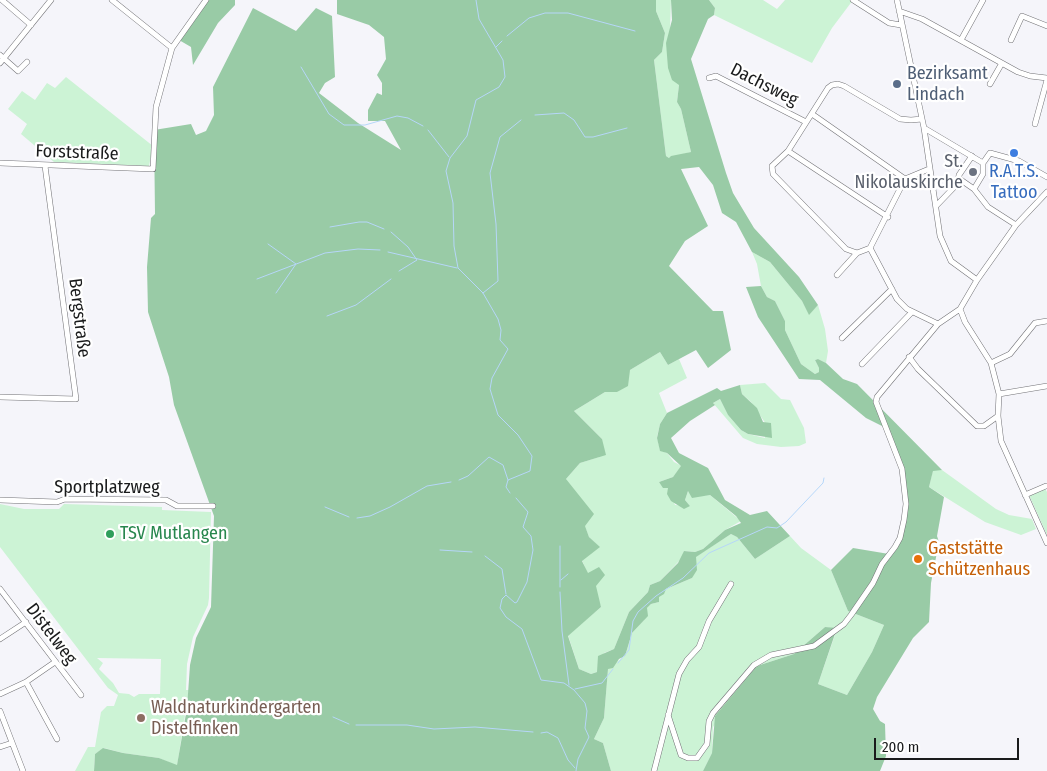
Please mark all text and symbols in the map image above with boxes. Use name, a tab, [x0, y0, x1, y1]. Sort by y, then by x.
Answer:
street label: Dachsweg	[727, 59, 801, 111]
place label: Bezirksamt Lindach	[907, 63, 988, 106]
marker: Bezirksamt Lindach	[891, 78, 903, 90]
street label: Forststraße	[35, 141, 119, 165]
marker: R.A.T.S. Tattoo	[1008, 147, 1020, 159]
place label: St. Nikolauskirche	[854, 151, 963, 193]
place label: R.A.T.S. Tattoo	[989, 161, 1039, 203]
marker: St. Nikolauskirche	[967, 166, 979, 178]
street label: Bergstraße	[63, 277, 95, 359]
street label: Sportplatzweg	[54, 477, 160, 499]
place label: TSV Mutlangen	[120, 523, 227, 545]
marker: TSV Mutlangen	[104, 528, 116, 540]
place label: Gaststätte Schützenhaus	[928, 538, 1030, 580]
marker: Gaststätte Schützenhaus	[912, 553, 924, 565]
street label: Distelweg	[21, 599, 81, 669]
place label: Waldnaturkindergarten Distelfinken	[151, 697, 321, 740]
marker: Waldnaturkindergarten Distelfinken	[135, 712, 147, 724]
scale bar	[877, 728, 1022, 760]
text: 200 m	[882, 738, 919, 756]

